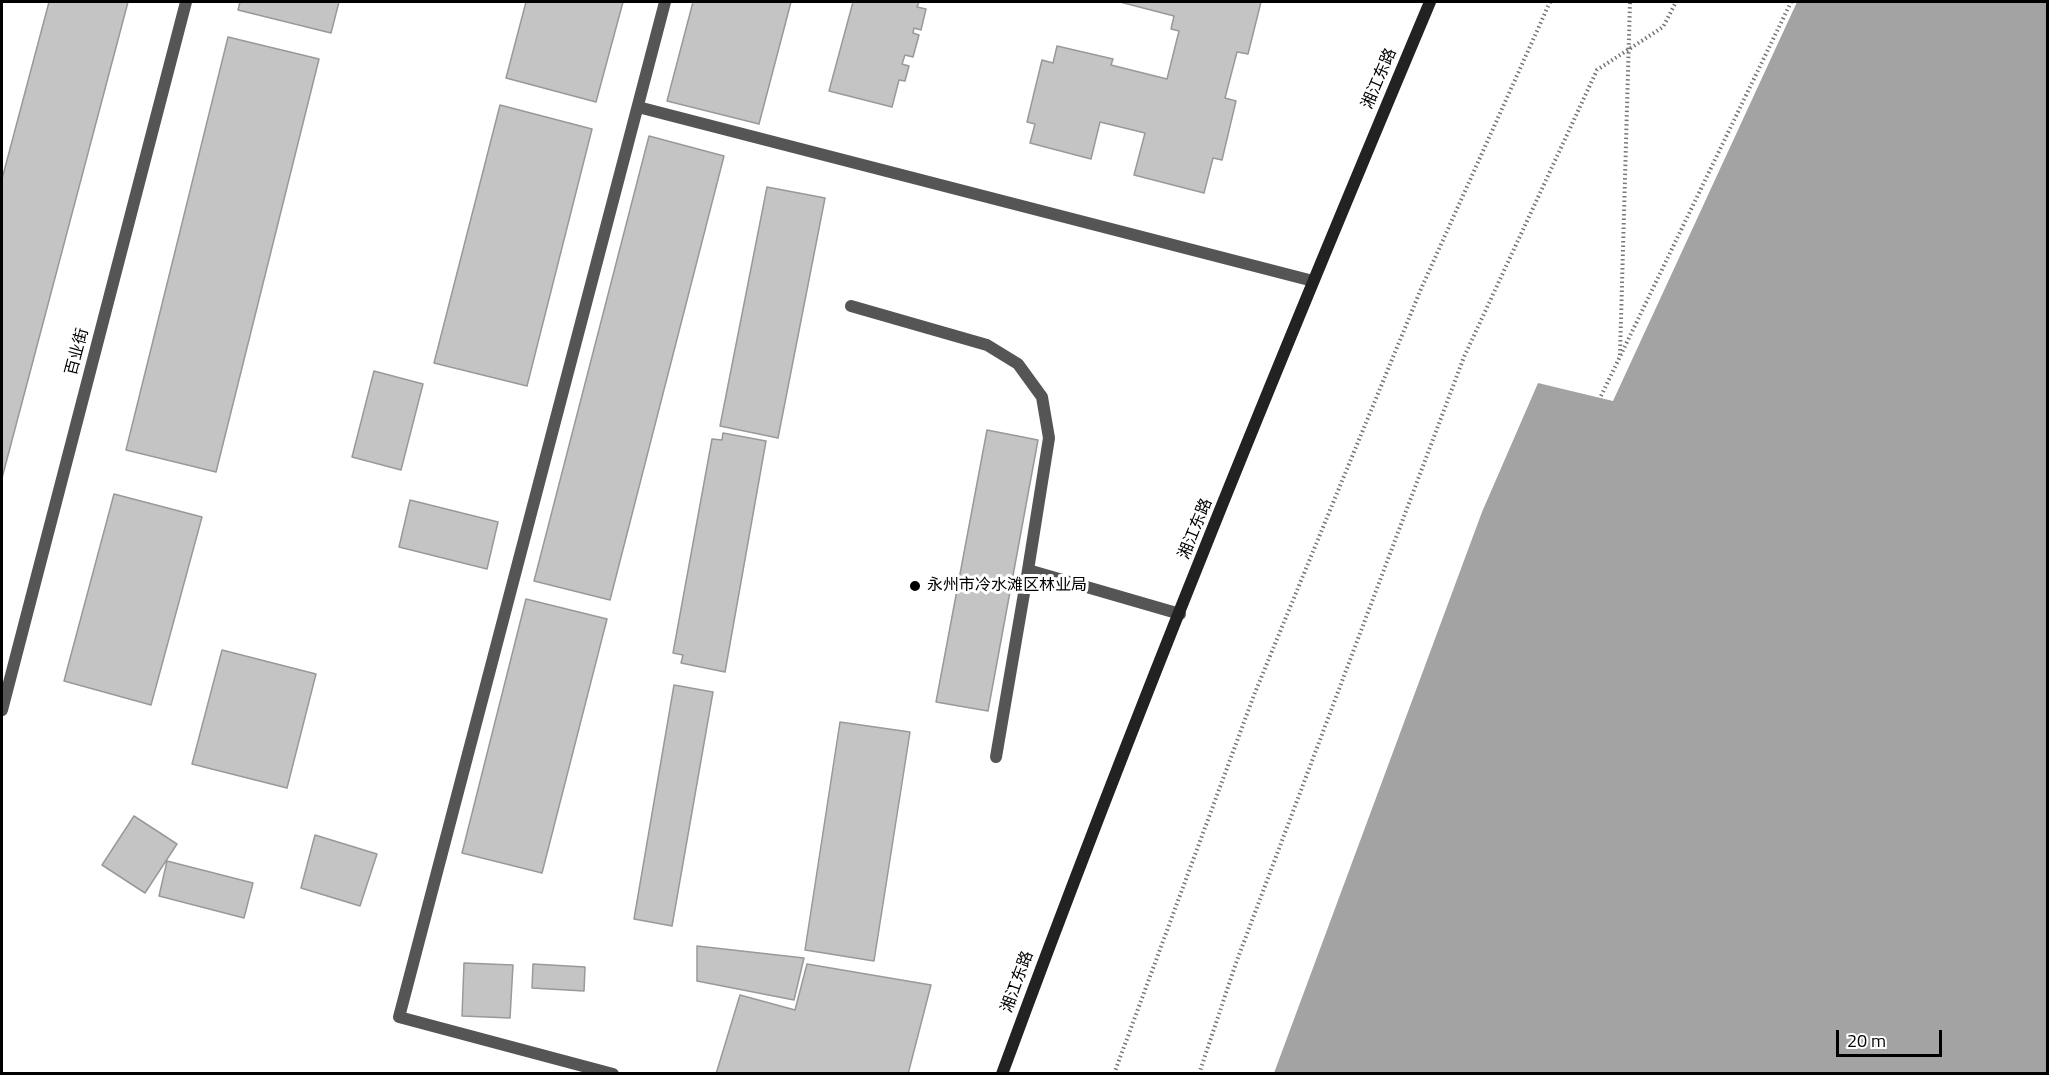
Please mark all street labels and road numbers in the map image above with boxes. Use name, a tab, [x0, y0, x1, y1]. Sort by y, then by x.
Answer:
street label: 湘江东路	[1359, 46, 1401, 112]
street label: 百业街	[63, 326, 93, 378]
street label: 湘江东路	[1175, 496, 1217, 562]
street label: 湘江东路	[998, 949, 1038, 1015]

